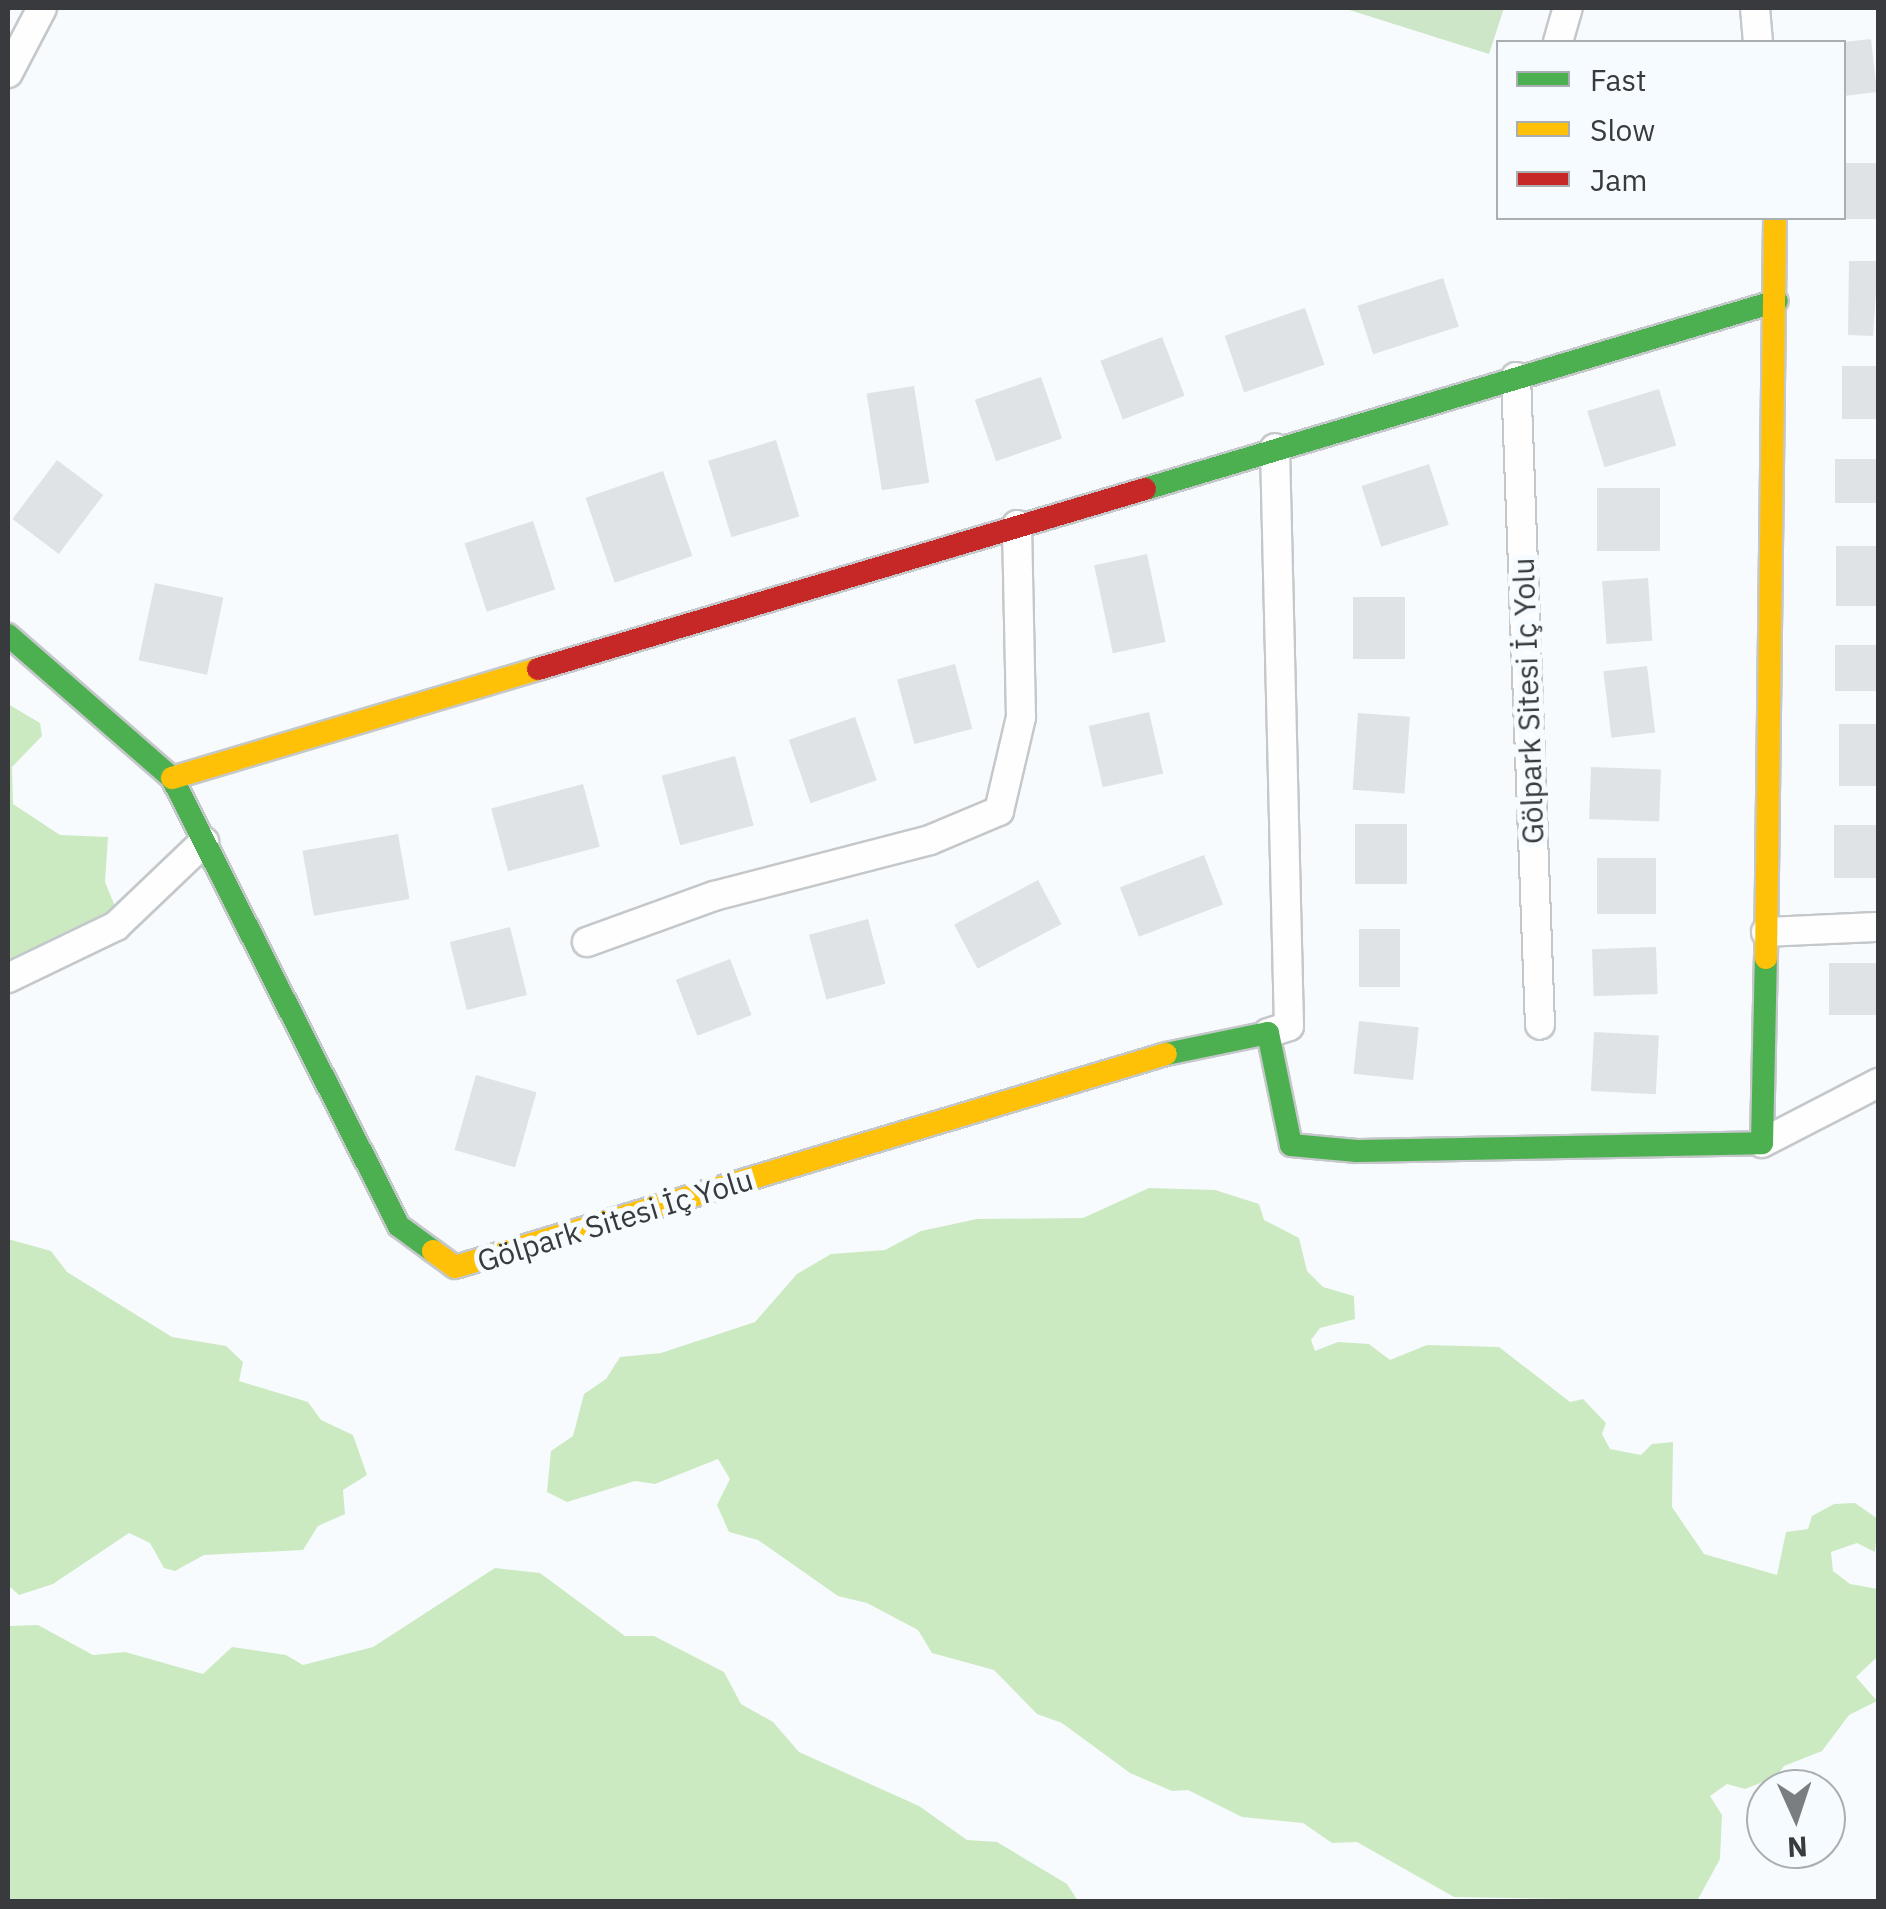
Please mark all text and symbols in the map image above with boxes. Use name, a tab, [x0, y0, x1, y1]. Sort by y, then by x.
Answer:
legend	[1496, 40, 1846, 220]
text: Fast	[1590, 60, 1647, 99]
text: Slow	[1590, 110, 1655, 149]
text: Jam	[1590, 160, 1648, 199]
street label: Gölpark Sitesi İç Yolu	[1505, 557, 1551, 845]
street label: Gölpark Sitesi İç Yolu	[473, 1161, 757, 1279]
north arrow	[1746, 1769, 1846, 1869]
text: N	[1786, 1828, 1809, 1866]

